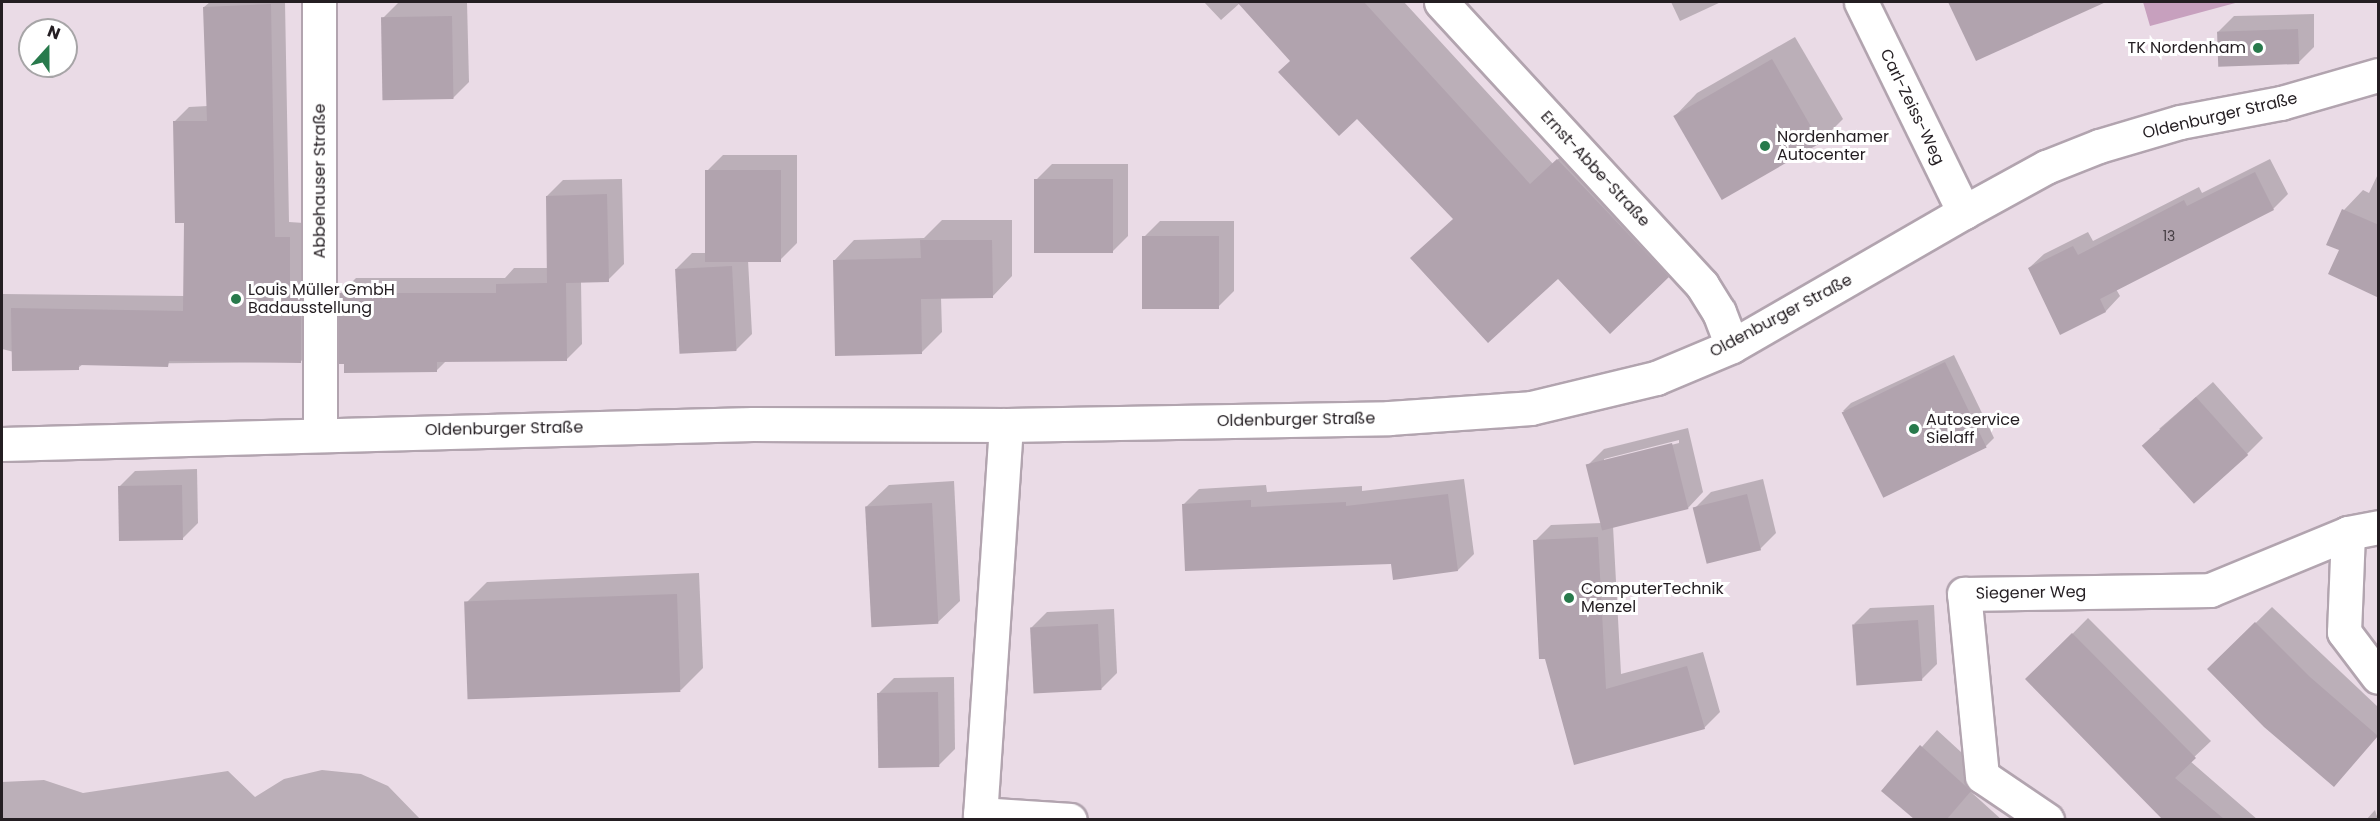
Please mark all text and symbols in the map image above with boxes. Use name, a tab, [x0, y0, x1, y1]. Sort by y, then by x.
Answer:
north arrow	[18, 18, 78, 78]
text: N	[44, 20, 64, 45]
place label: TK Nordenham	[2128, 38, 2246, 58]
marker: TK Nordenham	[2251, 41, 2265, 55]
street label: Carl-Zeiss-Weg	[1876, 46, 1948, 168]
street label: Oldenburger Straße	[2141, 89, 2299, 143]
street label: Abbehauser Straße	[310, 104, 330, 258]
street label: Ernst-Abbe-Straße	[1536, 107, 1654, 231]
place label: Nordenhamer Autocenter	[1777, 127, 1889, 165]
marker: Nordenhamer Autocenter	[1758, 139, 1772, 153]
house number: 13	[2163, 228, 2175, 244]
street label: Oldenburger Straße	[1707, 270, 1855, 362]
place label: Louis Müller GmbH Badausstellung	[248, 280, 395, 318]
marker: Louis Müller GmbH Badausstellung	[229, 292, 243, 306]
street label: Oldenburger Straße	[1217, 409, 1375, 431]
place label: Autoservice Sielaff	[1926, 410, 2020, 448]
street label: Oldenburger Straße	[425, 418, 583, 440]
marker: Autoservice Sielaff	[1907, 422, 1921, 436]
place label: ComputerTechnik Menzel	[1581, 579, 1724, 617]
street label: Siegener Weg	[1975, 582, 2087, 604]
marker: ComputerTechnik Menzel	[1562, 591, 1576, 605]

